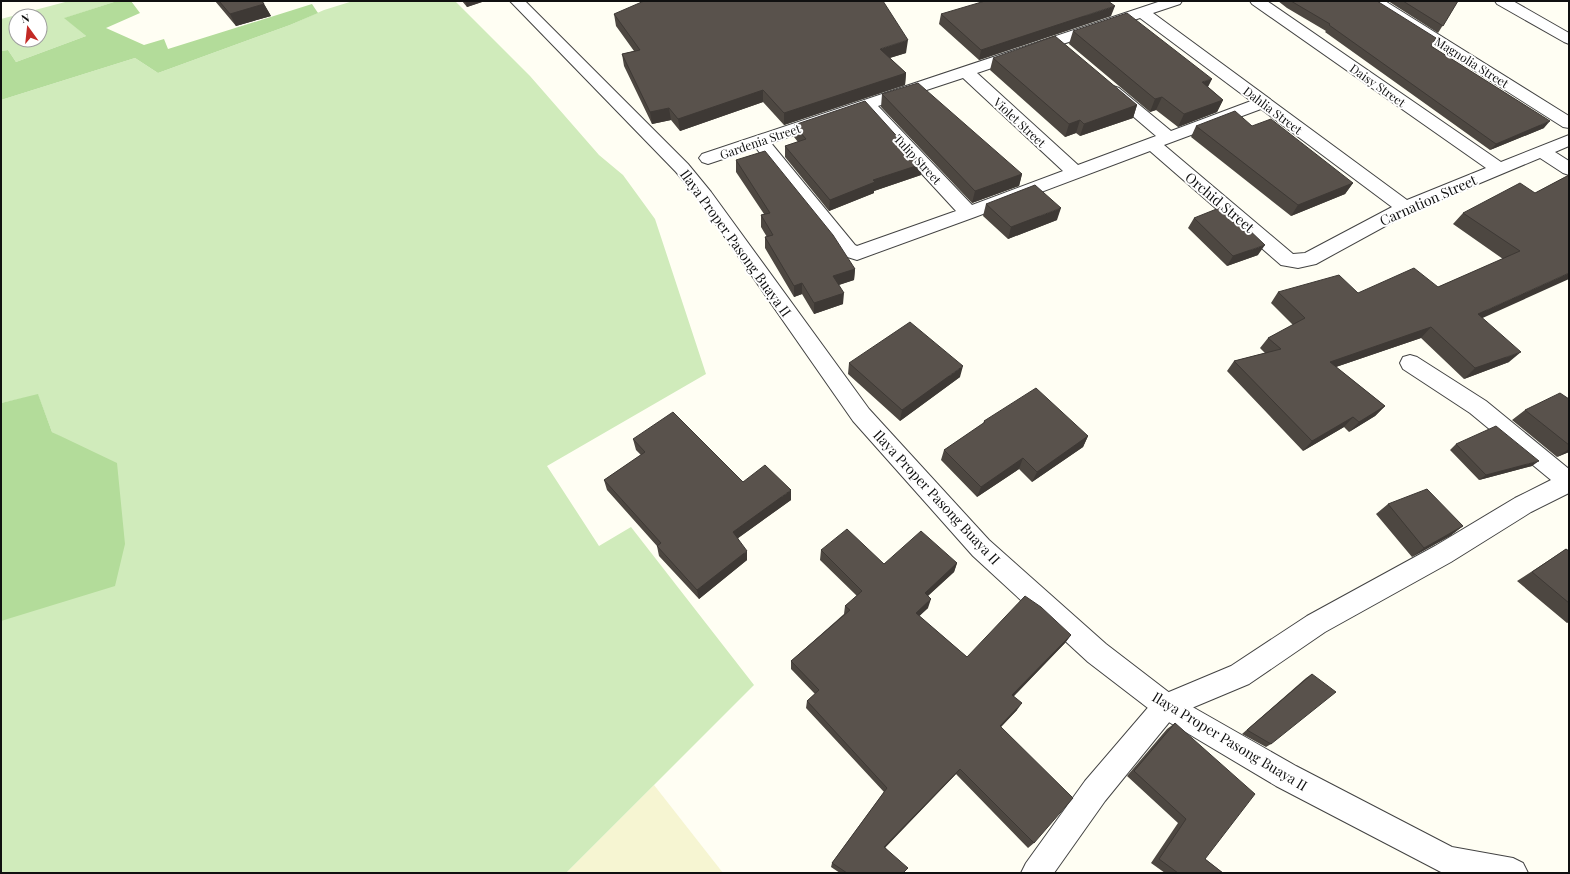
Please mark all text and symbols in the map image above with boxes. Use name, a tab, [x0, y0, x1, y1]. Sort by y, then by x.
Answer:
north arrow	[8, 8, 48, 48]
text: N	[20, 10, 31, 26]
street label: Magnolia Street	[1432, 33, 1513, 92]
street label: Daisy Street	[1347, 60, 1410, 110]
street label: Dahlia Street	[1240, 83, 1306, 138]
street label: Violet Street	[990, 93, 1050, 151]
street label: Gardenia Street	[718, 119, 803, 162]
street label: Tulip Street	[891, 131, 946, 188]
street label: Ilaya Proper Pasong Buaya II	[676, 165, 796, 321]
street label: Orchid Street	[1181, 168, 1259, 237]
street label: Carnation Street	[1376, 170, 1480, 230]
street label: Ilaya Proper Pasong Buaya II	[869, 425, 1005, 569]
street label: Ilaya Proper Pasong Buaya II	[1149, 687, 1311, 795]

